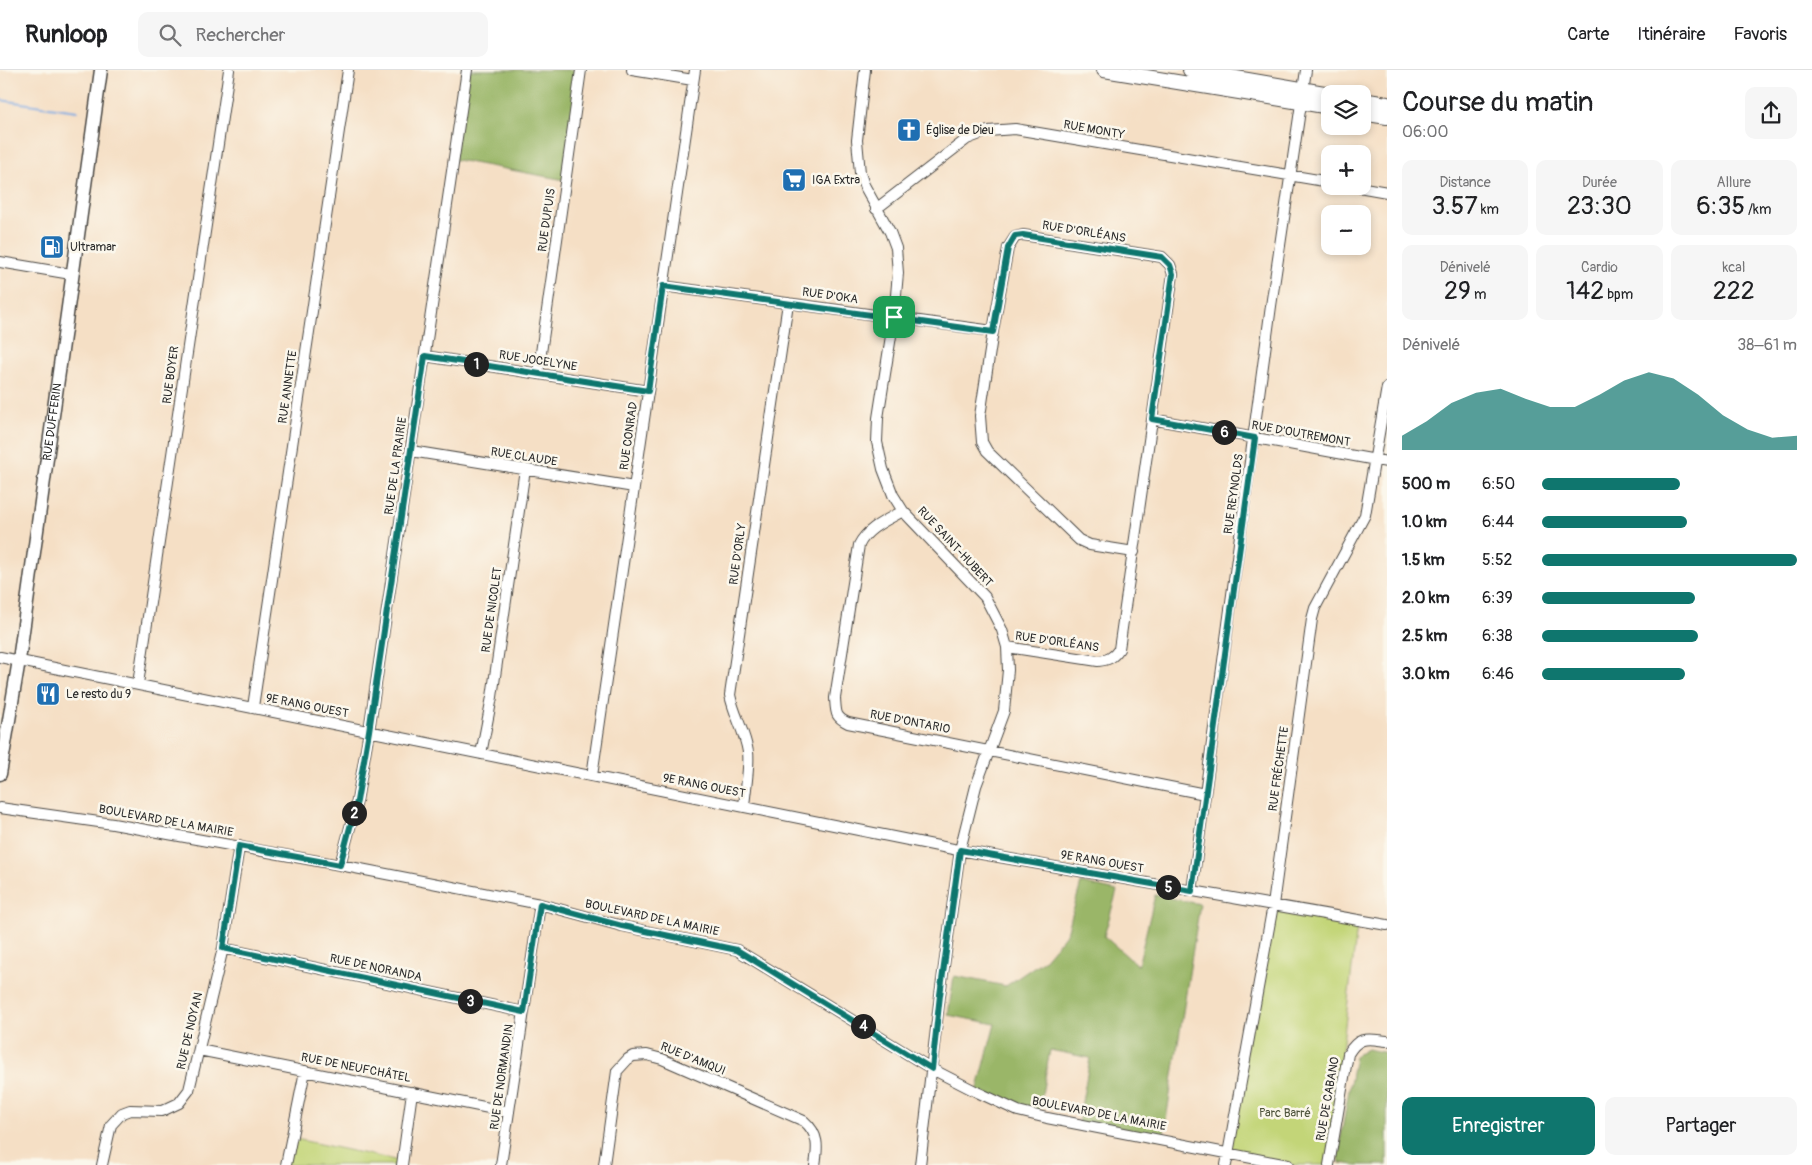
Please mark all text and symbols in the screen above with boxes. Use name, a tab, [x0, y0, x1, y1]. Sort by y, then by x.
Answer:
search box	[138, 12, 488, 57]
text: Runloop	[25, 20, 108, 49]
icon: search	[156, 21, 184, 49]
text: Rechercher	[196, 23, 285, 47]
text: Carte	[1567, 23, 1609, 46]
text: Itinéraire	[1637, 23, 1705, 46]
text: Favoris	[1733, 23, 1787, 46]
map controls	[1321, 85, 1371, 255]
button: layers	[1321, 85, 1371, 135]
text: Course du matin	[1402, 85, 1594, 120]
button: share	[1745, 87, 1797, 139]
church icon: Église de Dieu	[896, 117, 922, 143]
street label: RUE MONTY	[1062, 117, 1126, 143]
place label: Église de Dieu	[926, 122, 994, 138]
text: 06:00	[1402, 122, 1448, 142]
button: +	[1321, 145, 1371, 195]
supermarket icon: IGA Extra	[781, 167, 807, 193]
place label: IGA Extra	[812, 173, 860, 188]
text: Distance	[1440, 174, 1491, 191]
text: Durée	[1582, 174, 1617, 191]
text: Allure	[1717, 174, 1751, 191]
street label: RUE DUPUIS	[535, 187, 559, 253]
text: 3.57	[1431, 191, 1478, 222]
text: 23:30	[1567, 191, 1632, 222]
text: 6:35	[1696, 191, 1745, 222]
text: km	[1478, 201, 1499, 218]
text: /km	[1745, 201, 1771, 218]
button: −	[1321, 205, 1371, 255]
street label: RUE D'ORLÉANS	[1041, 217, 1127, 246]
fuel station icon: Ultramar	[39, 234, 65, 260]
place label: Ultramar	[70, 240, 117, 255]
text: Dénivelé	[1440, 259, 1491, 276]
text: Cardio	[1581, 259, 1618, 276]
text: kcal	[1722, 259, 1745, 276]
text: 29	[1444, 276, 1471, 307]
text: 142	[1566, 276, 1604, 307]
text: 222	[1713, 276, 1755, 307]
street label: RUE D'OKA	[801, 285, 859, 307]
text: m	[1471, 286, 1486, 303]
text: bpm	[1604, 286, 1633, 303]
pin	[873, 296, 915, 338]
icon: arrive	[880, 303, 908, 331]
text: Dénivelé	[1402, 335, 1460, 355]
text: 38–61 m	[1737, 335, 1797, 355]
street label: RUE BOYER	[160, 345, 182, 405]
street label: RUE JOCELYNE	[498, 347, 578, 375]
street label: RUE ANNETTE	[275, 350, 301, 424]
pin: 1	[464, 352, 488, 376]
text: 1	[474, 356, 479, 373]
street label: RUE DUFFERIN	[39, 382, 65, 462]
street label: RUE CONRAD	[617, 400, 641, 471]
street label: RUE DE LA PRAIRIE	[382, 416, 410, 516]
street label: RUE D'OUTREMONT	[1250, 418, 1352, 450]
pin: 6	[1212, 420, 1236, 444]
text: 6	[1220, 424, 1229, 441]
street label: RUE CLAUDE	[490, 444, 558, 470]
street label: RUE REYNOLDS	[1221, 453, 1247, 535]
text: 500 m	[1402, 474, 1450, 494]
text: 6:50	[1482, 474, 1515, 494]
street label: RUE SAINT-HUBERT	[914, 504, 996, 590]
text: 1.0 km	[1402, 512, 1447, 532]
text: 6:44	[1482, 512, 1514, 532]
street label: RUE D'ORLY	[726, 522, 750, 586]
text: 1.5 km	[1402, 550, 1445, 570]
text: 5:52	[1482, 550, 1513, 570]
street label: RUE DE NICOLET	[479, 566, 505, 654]
text: 2.0 km	[1402, 588, 1450, 608]
text: 6:39	[1482, 588, 1513, 608]
text: 2.5 km	[1402, 626, 1447, 646]
text: 6:38	[1482, 626, 1513, 646]
street label: RUE D'ORLÉANS	[1014, 628, 1100, 655]
text: 3.0 km	[1402, 664, 1450, 684]
text: 6:46	[1482, 664, 1514, 684]
restaurant icon: Le resto du 9	[35, 681, 61, 707]
place label: Le resto du 9	[66, 687, 131, 702]
street label: 9E RANG OUEST	[264, 691, 350, 721]
street label: RUE D'ONTARIO	[869, 707, 952, 737]
street label: RUE FRÉCHETTE	[1265, 726, 1292, 812]
street label: 9E RANG OUEST	[661, 771, 747, 801]
pin: 2	[342, 800, 366, 826]
street label: BOULEVARD DE LA MAIRIE	[98, 802, 234, 840]
text: 2	[351, 805, 358, 822]
street label: 9E RANG OUEST	[1059, 847, 1145, 877]
pin: 5	[1156, 874, 1180, 900]
text: 5	[1165, 879, 1172, 896]
street label: BOULEVARD DE LA MAIRIE	[584, 896, 720, 940]
street label: RUE DE NORANDA	[328, 951, 424, 985]
pin: 3	[458, 988, 482, 1014]
street label: RUE DE NOYAN	[174, 991, 206, 1071]
text: 3	[467, 993, 474, 1010]
pin: 4	[850, 1014, 876, 1038]
text: 4	[859, 1018, 868, 1035]
street label: RUE DE NORMANDIN	[487, 1023, 517, 1131]
street label: RUE D'AMQUI	[658, 1039, 728, 1079]
street label: RUE DE NEUFCHÂTEL	[300, 1049, 413, 1086]
street label: RUE DE CABANO	[1313, 1055, 1343, 1142]
street label: BOULEVARD DE LA MAIRIE	[1031, 1094, 1167, 1134]
button: Enregistrer	[1402, 1097, 1595, 1155]
button: Partager	[1605, 1097, 1797, 1155]
park label: Parc Barré	[1259, 1106, 1311, 1121]

